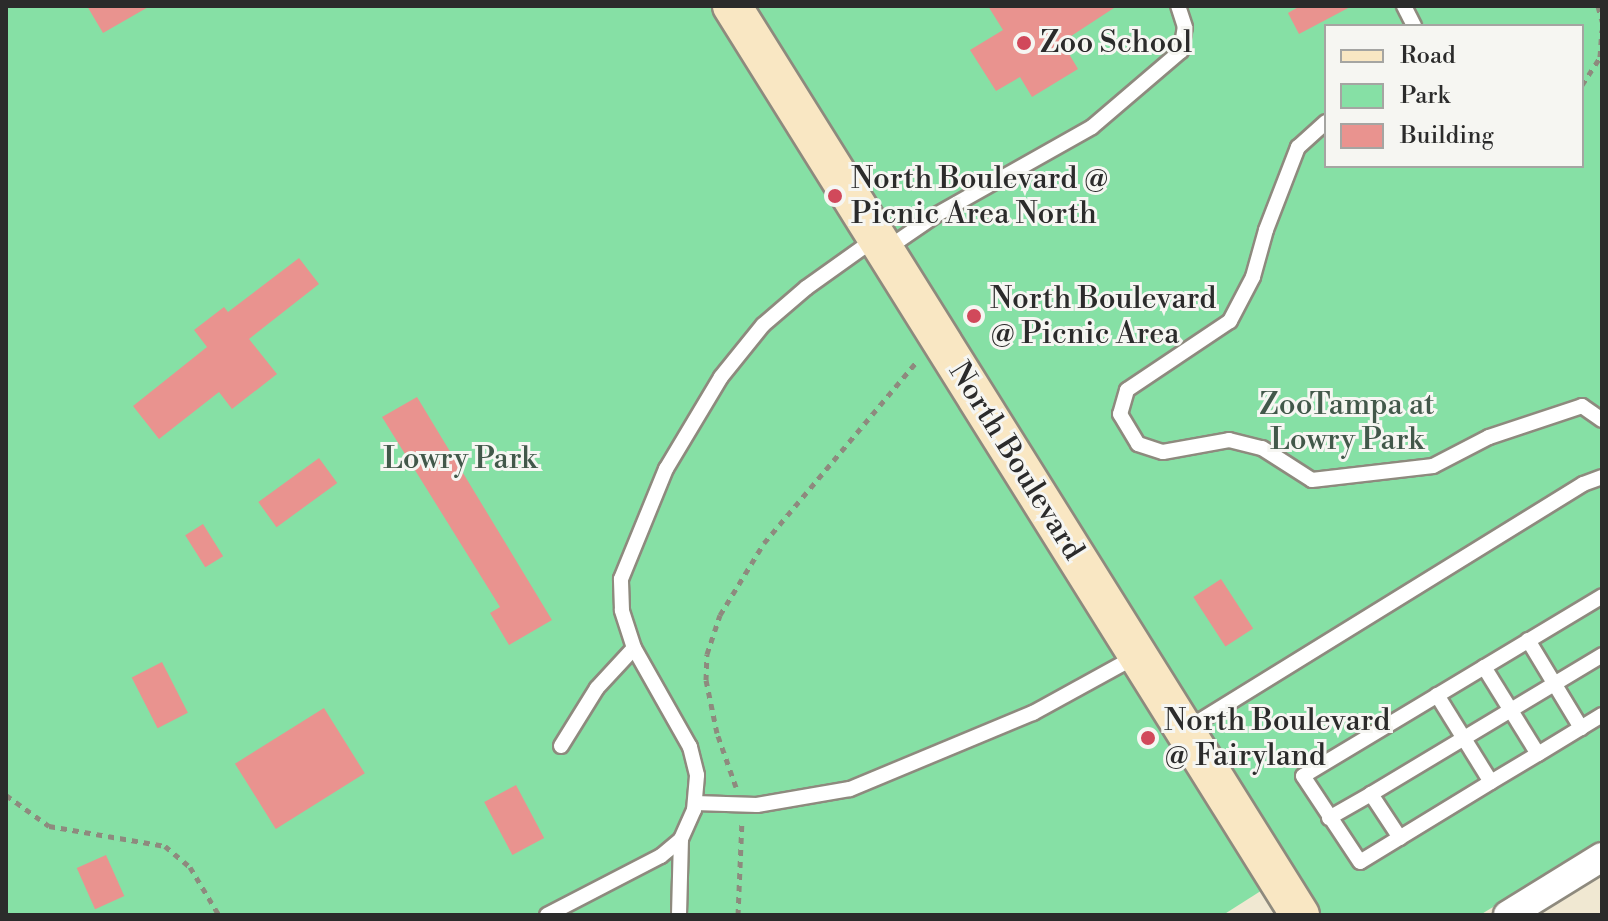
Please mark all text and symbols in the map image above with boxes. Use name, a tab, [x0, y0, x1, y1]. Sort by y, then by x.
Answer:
legend	[1324, 24, 1584, 168]
place label: Zoo School	[1040, 25, 1192, 61]
marker: Zoo School	[1015, 34, 1033, 52]
text: Road	[1400, 41, 1456, 71]
text: Park	[1400, 81, 1450, 111]
text: Building	[1400, 121, 1494, 151]
place label: North Boulevard @ Picnic Area North	[851, 161, 1109, 232]
marker: North Boulevard @ Picnic Area North	[826, 187, 844, 205]
place label: North Boulevard @ Picnic Area	[990, 281, 1216, 352]
marker: North Boulevard @ Picnic Area	[965, 307, 983, 325]
street label: North Boulevard	[941, 355, 1091, 567]
park label: ZooTampa at Lowry Park	[1259, 387, 1435, 458]
park label: Lowry Park	[383, 441, 537, 477]
place label: North Boulevard @ Fairyland	[1164, 703, 1390, 774]
marker: North Boulevard @ Fairyland	[1139, 729, 1157, 747]

